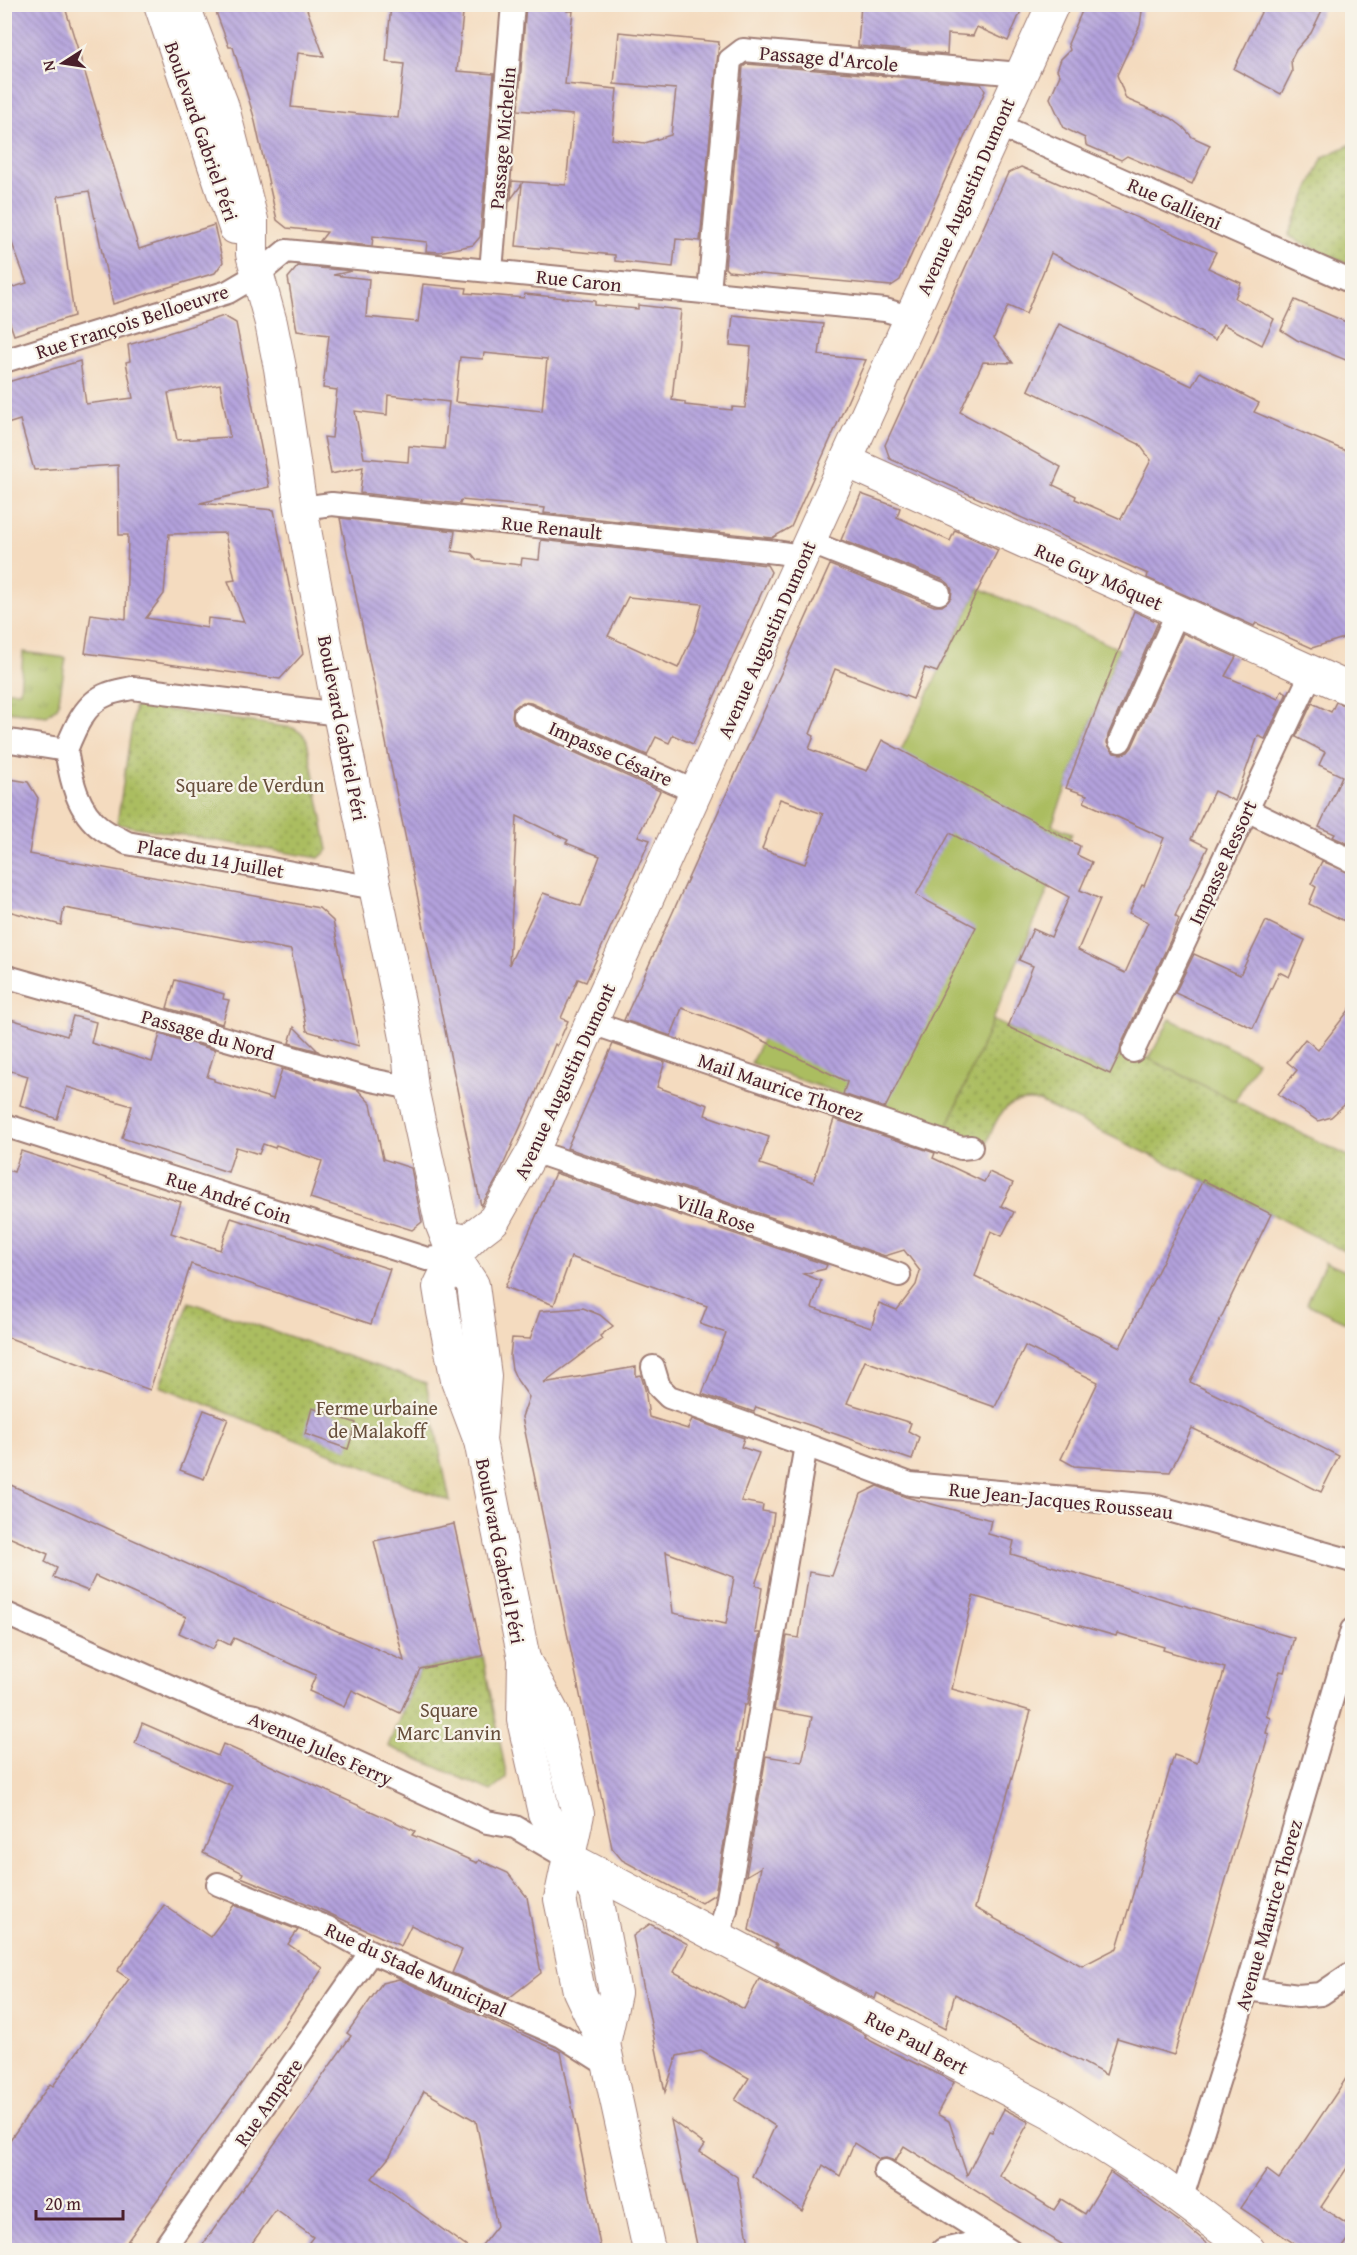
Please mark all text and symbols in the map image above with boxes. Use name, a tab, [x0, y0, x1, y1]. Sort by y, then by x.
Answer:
north arrow	[33, 33, 93, 93]
street label: Boulevard Gabriel Péri	[158, 37, 246, 225]
street label: Passage d'Arcole	[758, 37, 900, 79]
text: N	[35, 58, 61, 74]
street label: Passage Michelin	[481, 66, 523, 210]
street label: Avenue Augustin Dumont	[908, 93, 1022, 299]
street label: Rue Gallieni	[1123, 169, 1227, 237]
street label: Rue Caron	[535, 261, 623, 299]
street label: Rue François Belloeuvre	[32, 276, 232, 366]
street label: Rue Renault	[500, 507, 604, 547]
street label: Rue Guy Môquet	[1030, 535, 1168, 617]
street label: Avenue Augustin Dumont	[709, 536, 823, 742]
street label: Boulevard Gabriel Péri	[311, 633, 375, 824]
street label: Impasse Césaire	[544, 713, 678, 793]
park label: Square de Verdun	[176, 770, 324, 799]
street label: Impasse Ressort	[1180, 795, 1264, 929]
street label: Place du 14 Juillet	[135, 831, 287, 885]
street label: Avenue Augustin Dumont	[506, 978, 622, 1184]
street label: Passage du Nord	[138, 1001, 278, 1067]
street label: Mail Maurice Thorez	[694, 1045, 868, 1129]
street label: Rue André Coin	[163, 1163, 295, 1231]
street label: Villa Rose	[672, 1186, 760, 1240]
park label: Ferme urbaine de Malakoff	[316, 1393, 438, 1445]
street label: Boulevard Gabriel Péri	[469, 1456, 533, 1647]
street label: Rue Jean-Jacques Rousseau	[948, 1474, 1175, 1526]
park label: Square Marc Lanvin	[397, 1695, 501, 1747]
street label: Avenue Jules Ferry	[244, 1703, 398, 1793]
street label: Avenue Maurice Thorez	[1227, 1816, 1309, 2014]
street label: Rue du Stade Municipal	[321, 1914, 512, 2024]
street label: Rue Paul Bert	[860, 2003, 974, 2081]
street label: Rue Ampère	[227, 2052, 309, 2152]
scale bar	[36, 2183, 123, 2221]
text: 20 m	[45, 2190, 81, 2217]

